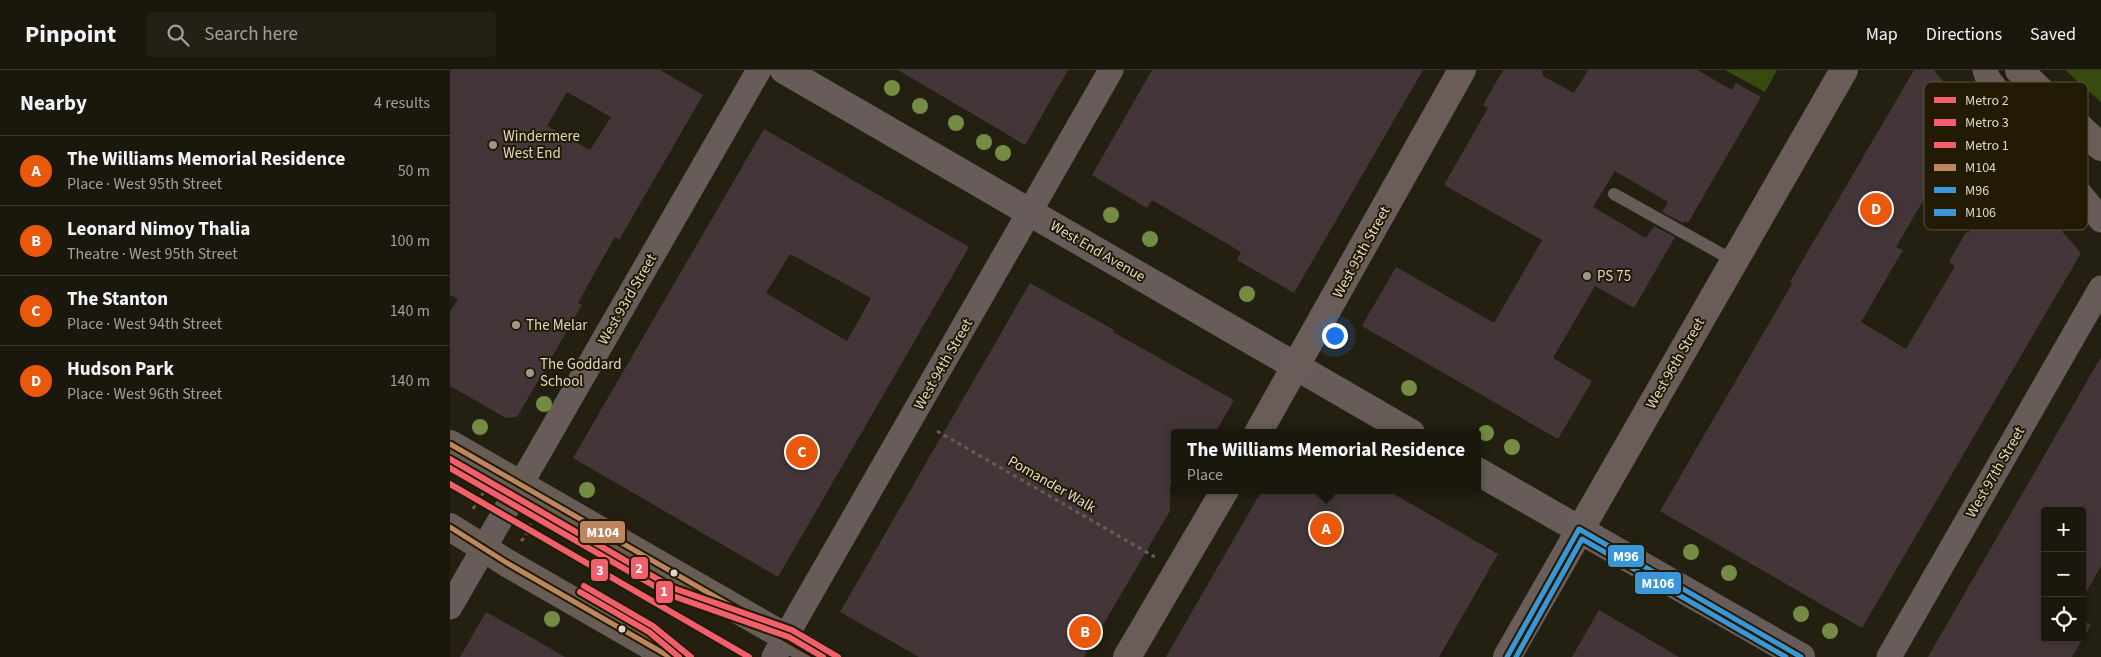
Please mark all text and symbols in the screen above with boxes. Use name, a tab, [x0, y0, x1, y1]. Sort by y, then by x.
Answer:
search box	[146, 12, 496, 57]
text: Pinpoint	[25, 17, 116, 52]
icon: search	[164, 21, 192, 49]
text: Search here	[204, 21, 298, 48]
text: Map	[1866, 22, 1898, 47]
text: Directions	[1926, 22, 2002, 47]
text: Saved	[2030, 22, 2076, 47]
legend	[1924, 82, 2088, 230]
text: Nearby	[20, 88, 87, 118]
text: Metro 2	[1965, 91, 2009, 111]
text: 4 results	[374, 92, 430, 114]
text: Metro 3	[1965, 113, 2009, 133]
place label: Windermere West End	[503, 126, 580, 164]
text: Metro 1	[1965, 136, 2009, 156]
marker: Windermere West End	[487, 139, 499, 151]
text: The Williams Memorial Residence	[67, 146, 345, 173]
text: M104	[1965, 158, 1996, 178]
text: A	[31, 160, 41, 182]
text: 50 m	[398, 160, 430, 182]
text: Place · West 95th Street	[67, 173, 222, 195]
text: M96	[1965, 181, 1989, 201]
pin: D	[1860, 190, 1892, 228]
street label: West 95th Street	[1328, 203, 1395, 302]
text: M106	[1965, 203, 1996, 223]
text: Leonard Nimoy Thalia	[67, 216, 250, 243]
street label: West End Avenue	[1046, 216, 1149, 287]
text: B	[31, 230, 41, 252]
text: 100 m	[390, 230, 430, 252]
text: Theatre · West 95th Street	[67, 243, 238, 265]
street label: West 93rd Street	[593, 250, 662, 349]
place label: PS 75	[1597, 266, 1631, 287]
marker: PS 75	[1581, 270, 1593, 282]
text: The Stanton	[67, 286, 168, 313]
text: C	[31, 300, 41, 322]
text: 140 m	[390, 300, 430, 322]
text: Place · West 94th Street	[67, 313, 222, 335]
street label: West 96th Street	[1641, 314, 1710, 413]
place label: The Melar	[526, 315, 588, 336]
street label: West 94th Street	[909, 315, 978, 414]
marker: The Melar	[510, 319, 522, 331]
your location	[1322, 323, 1348, 349]
place label: The Goddard School	[540, 354, 622, 392]
text: Hudson Park	[67, 356, 174, 383]
marker: The Goddard School	[524, 367, 536, 379]
text: D	[31, 370, 41, 392]
text: 140 m	[390, 370, 430, 392]
text: Place · West 96th Street	[67, 383, 222, 405]
street label: West 97th Street	[1961, 423, 2030, 522]
popup	[1171, 429, 1481, 494]
pin: C	[786, 433, 818, 471]
text: The Williams Memorial Residence	[1187, 437, 1465, 464]
street label: Pomander Walk	[1004, 451, 1100, 519]
text: Place	[1187, 464, 1223, 486]
map controls	[2041, 507, 2086, 642]
button: +	[2041, 507, 2086, 552]
pin: A	[1310, 510, 1342, 548]
line badge: M104	[579, 520, 626, 544]
text: M104	[587, 523, 620, 543]
line badge: M96	[1607, 544, 1645, 568]
text: M96	[1613, 547, 1639, 567]
button: −	[2041, 552, 2086, 597]
line badge: 2	[630, 556, 649, 580]
line badge: 3	[590, 558, 609, 582]
text: 2	[635, 559, 643, 579]
text: 3	[596, 561, 604, 581]
unlabelled marker	[669, 568, 679, 578]
line badge: M106	[1634, 571, 1682, 595]
text: M106	[1642, 574, 1674, 594]
line badge: 1	[655, 580, 674, 604]
text: 1	[660, 582, 668, 602]
button: locate	[2041, 597, 2086, 642]
pin: B	[1069, 613, 1101, 651]
unlabelled marker	[617, 624, 627, 634]

